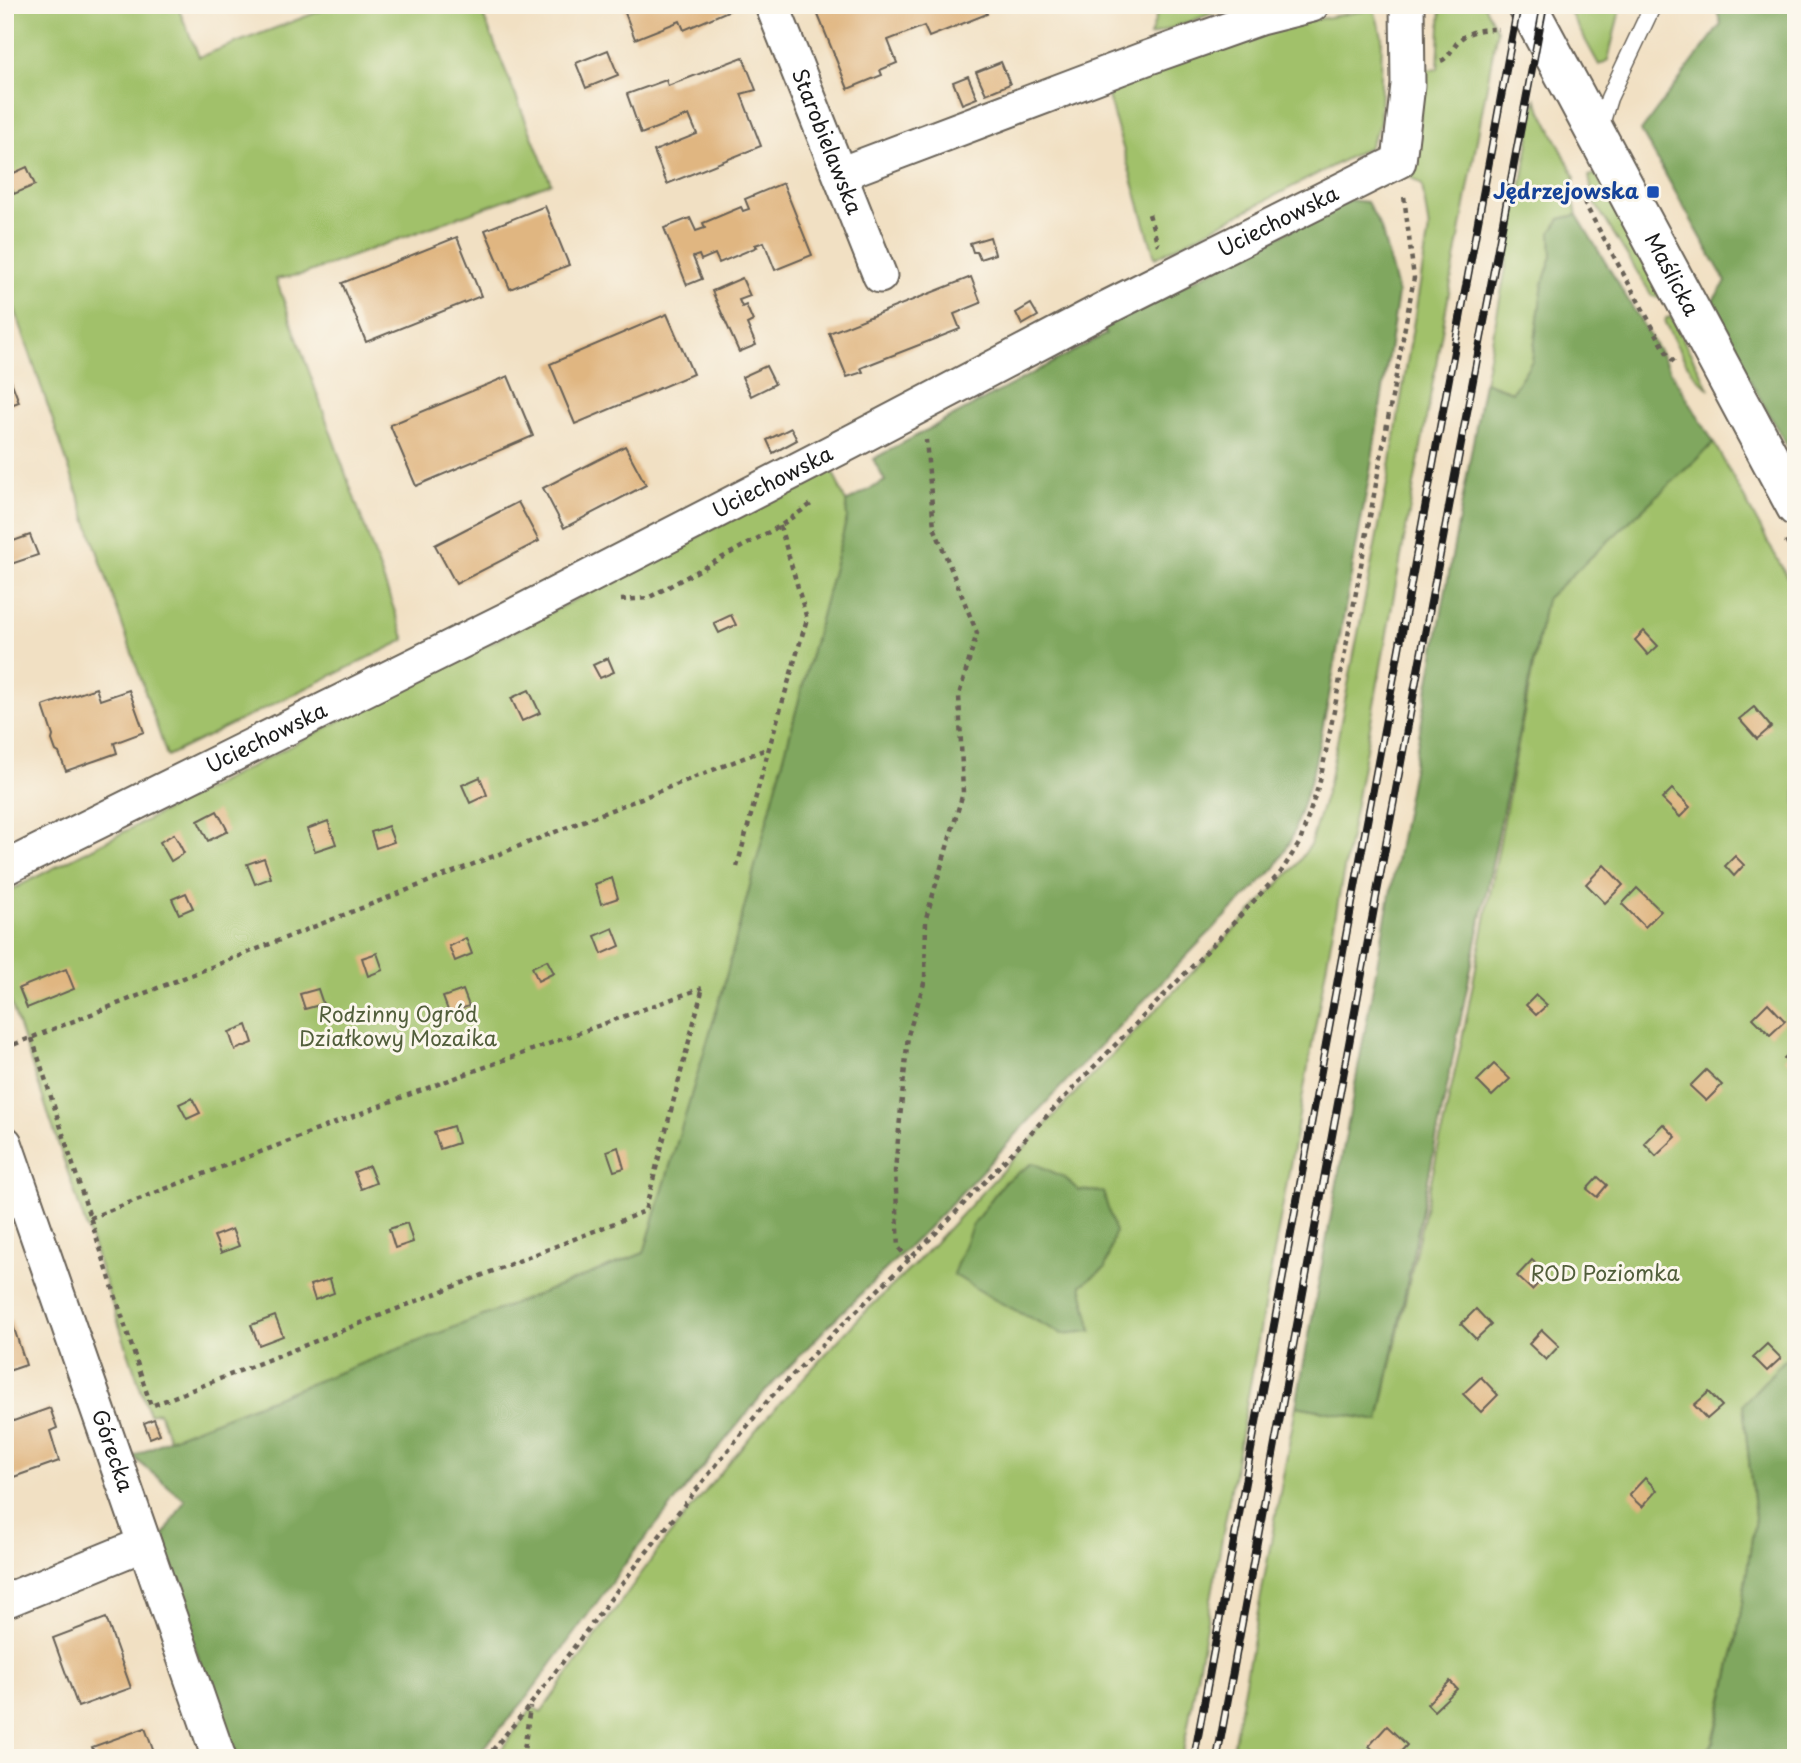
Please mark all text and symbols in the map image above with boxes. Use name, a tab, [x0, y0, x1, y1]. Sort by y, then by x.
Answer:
street label: Starobielawska	[785, 63, 872, 219]
place label: Jędrzejowska	[1493, 174, 1639, 206]
street label: Uciechowska	[1211, 176, 1343, 264]
marker: Jędrzejowska	[1645, 184, 1661, 200]
street label: Maślicka	[1638, 226, 1709, 321]
street label: Uciechowska	[706, 436, 838, 525]
street label: Uciechowska	[200, 693, 332, 780]
park label: Rodzinny Ogród Działkowy Mozaika	[299, 997, 498, 1053]
park label: ROD Poziomka	[1530, 1256, 1680, 1288]
street label: Górecka	[85, 1405, 143, 1496]

